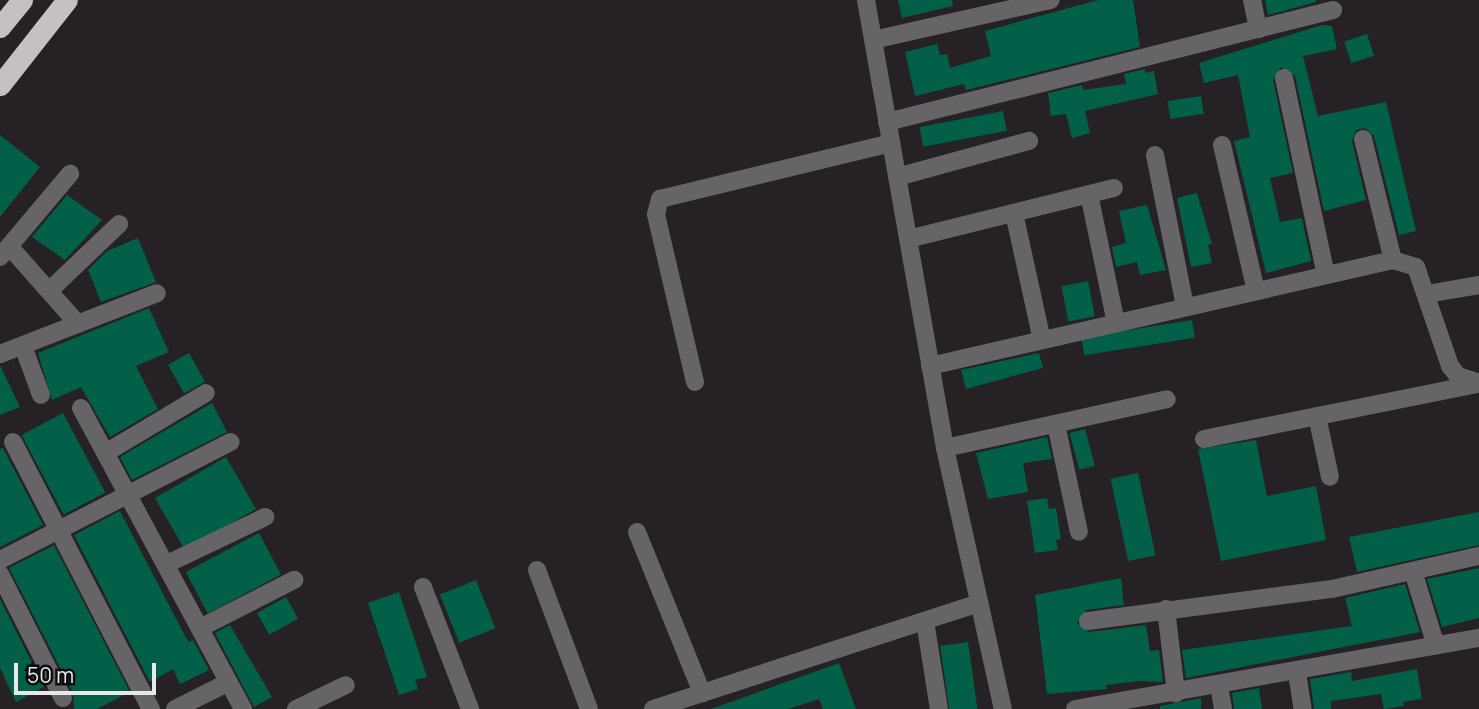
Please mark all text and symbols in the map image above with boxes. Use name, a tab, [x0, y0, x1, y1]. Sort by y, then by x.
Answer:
scale bar	[18, 650, 159, 694]
text: 50 m	[27, 661, 74, 689]

